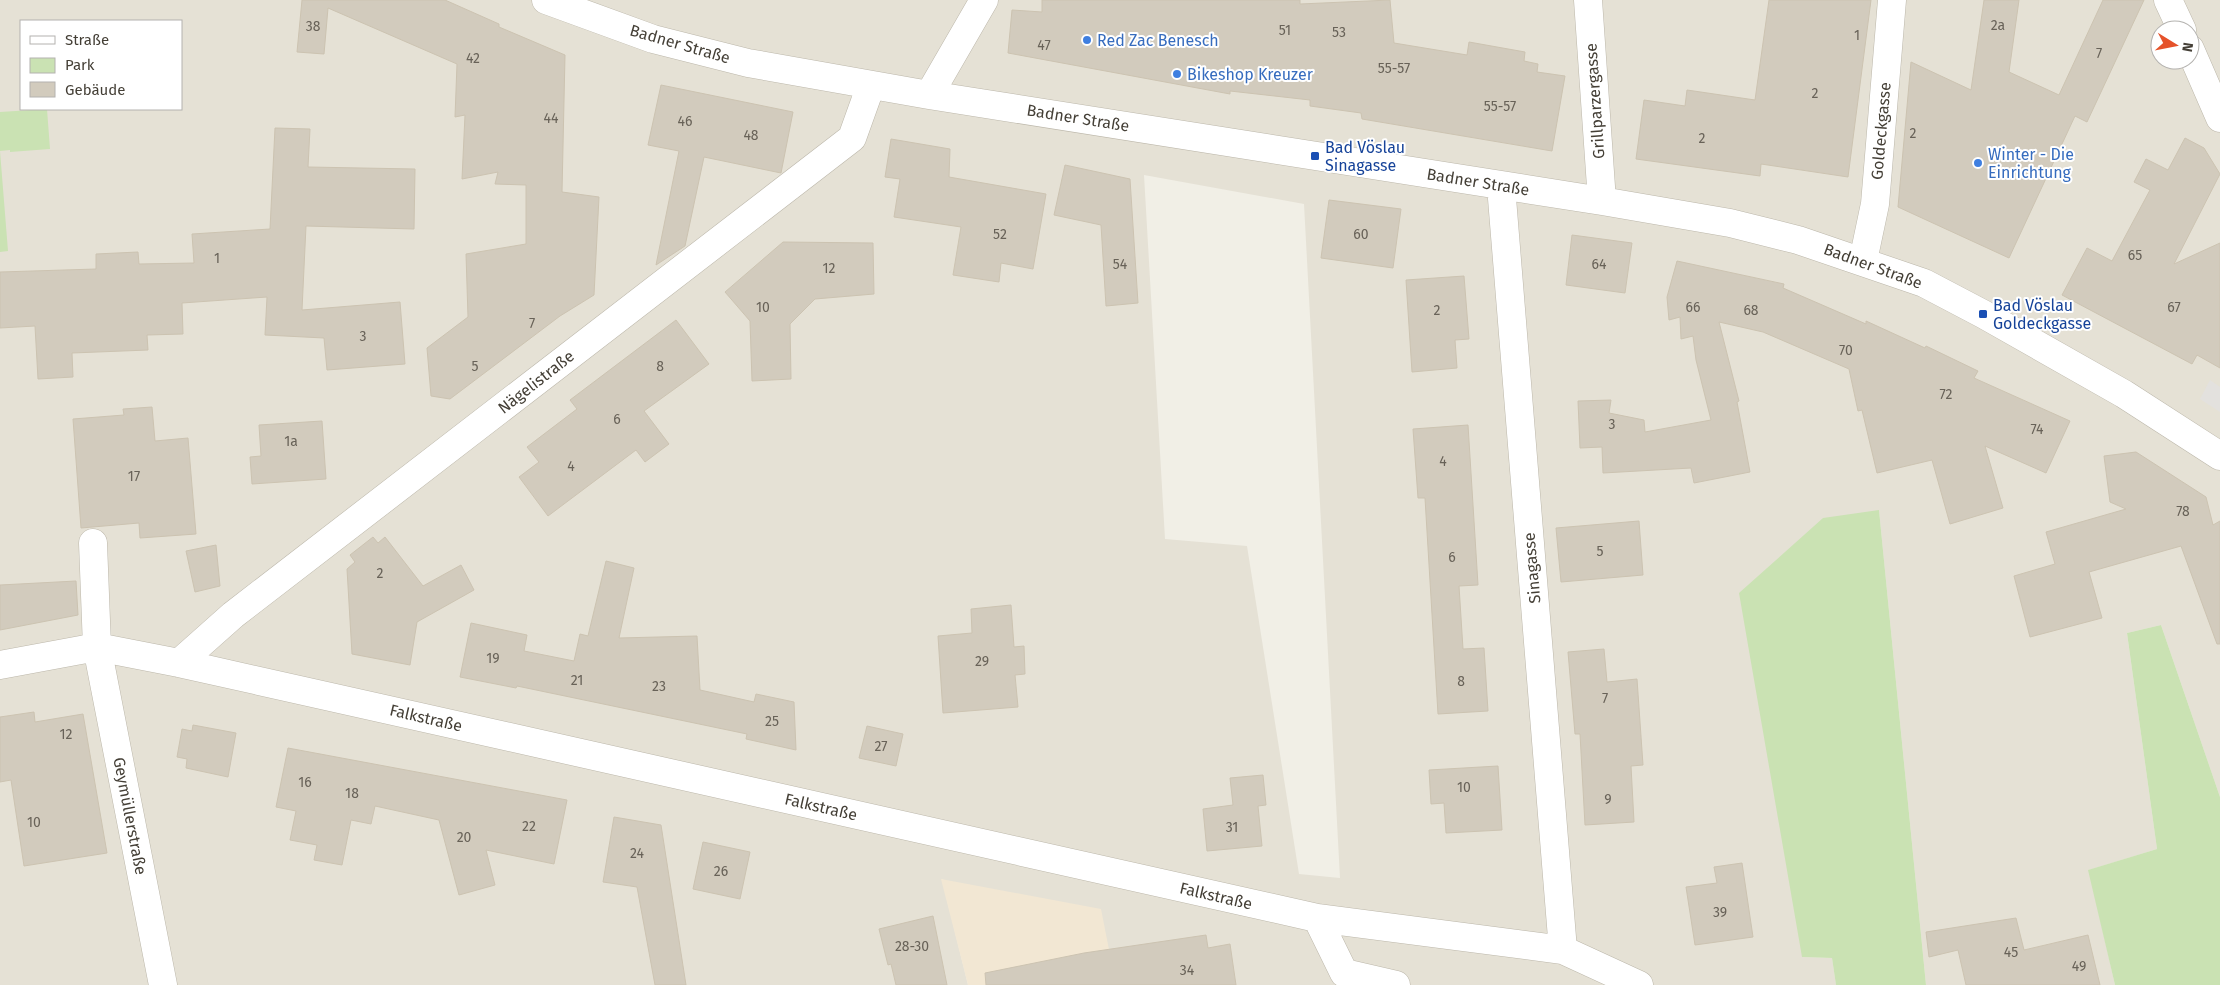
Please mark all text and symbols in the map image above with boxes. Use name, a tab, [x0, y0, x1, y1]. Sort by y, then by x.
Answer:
house number: 2a	[1991, 17, 2005, 34]
house number: 38	[306, 18, 321, 35]
legend	[20, 20, 182, 110]
north arrow	[2150, 20, 2200, 70]
street label: Badner Straße	[628, 21, 732, 67]
house number: 51	[1279, 22, 1291, 39]
house number: 53	[1332, 24, 1346, 41]
house number: 1	[1854, 27, 1860, 44]
text: Straße	[65, 31, 109, 49]
place label: Red Zac Benesch	[1097, 31, 1219, 50]
marker: Red Zac Benesch	[1081, 34, 1093, 46]
house number: 47	[1037, 37, 1051, 54]
text: N	[2178, 41, 2196, 53]
street label: Grillparzergasse	[1581, 43, 1609, 159]
house number: 7	[2096, 45, 2102, 62]
house number: 42	[466, 50, 480, 67]
text: Park	[65, 56, 95, 74]
house number: 55-57	[1378, 60, 1410, 77]
place label: Bikeshop Kreuzer	[1187, 65, 1314, 84]
marker: Bikeshop Kreuzer	[1171, 68, 1183, 80]
text: Gebäude	[65, 81, 125, 99]
street label: Goldeckgasse	[1867, 81, 1895, 181]
house number: 2	[1812, 85, 1819, 102]
house number: 55-57	[1484, 98, 1516, 115]
street label: Badner Straße	[1025, 101, 1131, 135]
house number: 44	[544, 110, 559, 127]
house number: 46	[678, 113, 692, 130]
house number: 2	[1910, 125, 1917, 142]
house number: 48	[743, 127, 759, 144]
house number: 2	[1699, 130, 1706, 147]
place label: Bad Vöslau Sinagasse	[1325, 138, 1405, 175]
place label: Winter - Die Einrichtung	[1988, 145, 2074, 182]
marker: Bad Vöslau Sinagasse	[1309, 150, 1321, 162]
marker: Winter - Die Einrichtung	[1972, 157, 1984, 169]
street label: Badner Straße	[1425, 165, 1531, 199]
house number: 52	[993, 226, 1007, 243]
house number: 60	[1353, 226, 1369, 243]
street label: Badner Straße	[1821, 239, 1925, 293]
house number: 65	[2128, 247, 2142, 264]
house number: 1	[214, 250, 220, 267]
house number: 54	[1113, 256, 1128, 273]
house number: 64	[1592, 256, 1607, 273]
house number: 12	[823, 260, 836, 277]
place label: Bad Vöslau Goldeckgasse	[1993, 296, 2091, 333]
house number: 10	[756, 299, 770, 316]
house number: 66	[1686, 299, 1700, 316]
house number: 67	[2167, 299, 2181, 316]
house number: 2	[1434, 302, 1441, 319]
house number: 68	[1743, 302, 1759, 319]
marker: Bad Vöslau Goldeckgasse	[1977, 308, 1989, 320]
house number: 7	[529, 315, 535, 332]
house number: 3	[360, 328, 367, 345]
house number: 70	[1839, 342, 1853, 359]
street label: Nägelistraße	[494, 346, 578, 418]
house number: 5	[471, 358, 479, 375]
house number: 8	[656, 358, 664, 375]
house number: 72	[1940, 386, 1953, 403]
house number: 6	[613, 411, 621, 428]
house number: 3	[1609, 416, 1616, 433]
house number: 74	[2030, 421, 2044, 438]
house number: 1a	[284, 433, 298, 450]
house number: 4	[1439, 453, 1447, 470]
house number: 4	[567, 458, 575, 475]
house number: 17	[128, 468, 140, 485]
house number: 78	[2176, 503, 2190, 520]
street label: Sinagasse	[1519, 532, 1545, 604]
house number: 5	[1596, 543, 1604, 560]
house number: 6	[1448, 549, 1456, 566]
house number: 2	[377, 565, 384, 582]
house number: 19	[486, 650, 500, 667]
house number: 29	[975, 653, 989, 670]
house number: 21	[571, 672, 583, 689]
house number: 8	[1457, 673, 1465, 690]
house number: 23	[652, 678, 666, 695]
house number: 7	[1602, 690, 1608, 707]
street label: Falkstraße	[388, 700, 464, 736]
house number: 25	[765, 713, 779, 730]
house number: 12	[60, 726, 73, 743]
house number: 27	[874, 738, 888, 755]
street label: Geymüllerstraße	[109, 756, 151, 876]
house number: 16	[298, 774, 312, 791]
house number: 10	[1457, 779, 1471, 796]
house number: 18	[345, 785, 359, 802]
street label: Falkstraße	[783, 789, 859, 825]
house number: 9	[1604, 791, 1612, 808]
house number: 10	[27, 814, 41, 831]
house number: 22	[522, 818, 536, 835]
house number: 31	[1226, 819, 1238, 836]
house number: 20	[457, 829, 472, 846]
house number: 24	[630, 845, 645, 862]
house number: 26	[714, 863, 728, 880]
street label: Falkstraße	[1178, 878, 1254, 914]
house number: 39	[1713, 904, 1727, 921]
house number: 28-30	[895, 938, 929, 955]
house number: 45	[2004, 944, 2018, 961]
house number: 49	[2072, 958, 2086, 975]
house number: 34	[1180, 962, 1195, 979]

